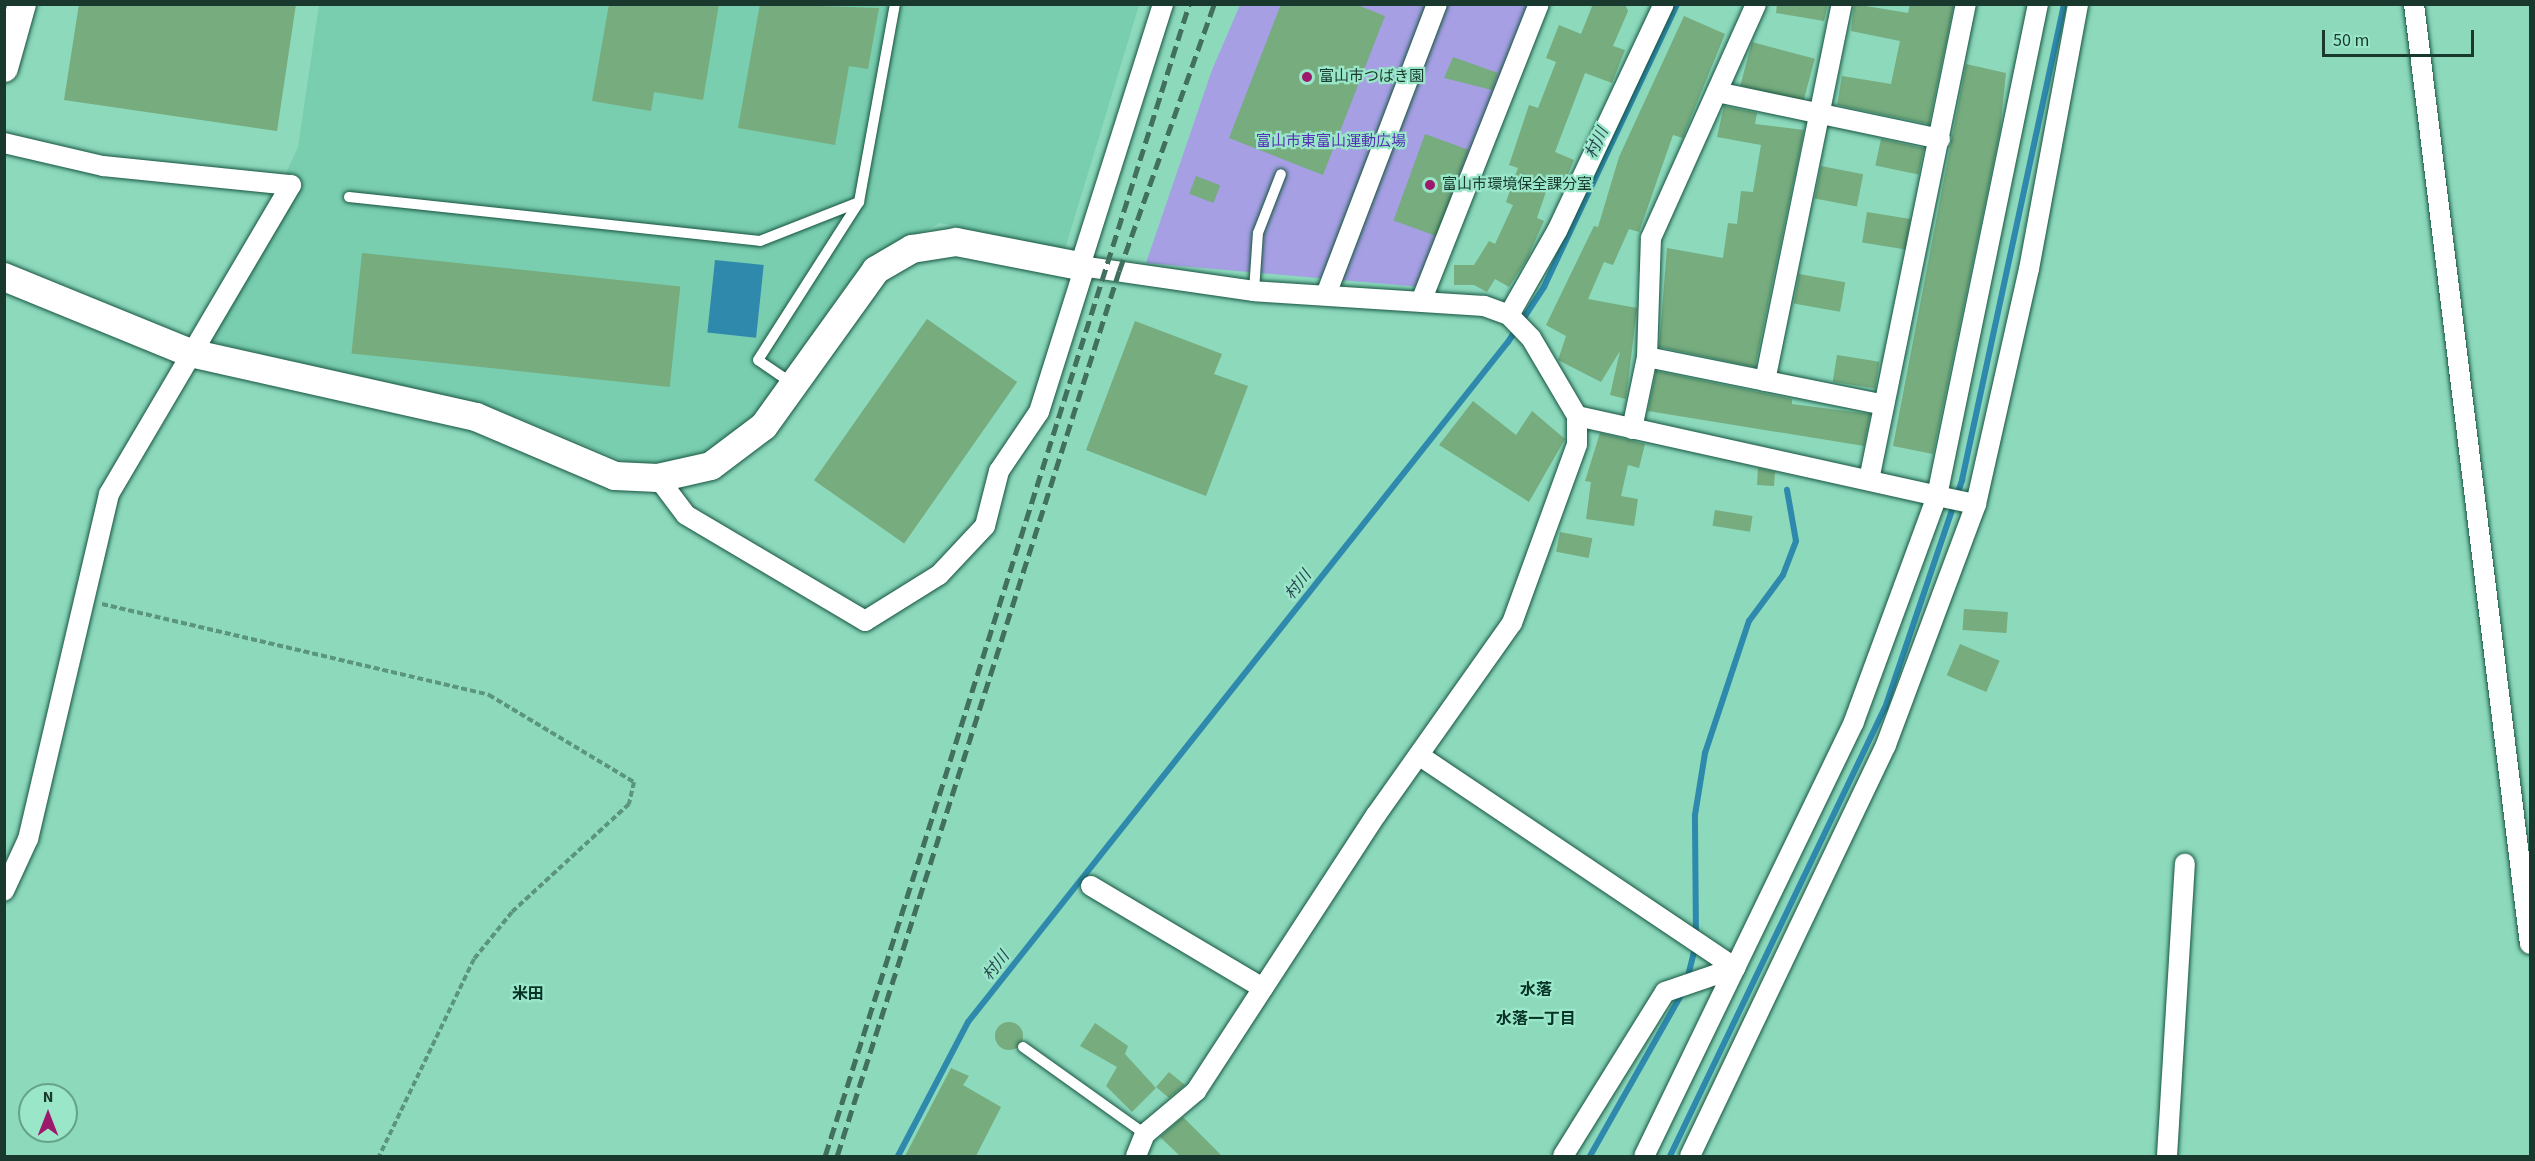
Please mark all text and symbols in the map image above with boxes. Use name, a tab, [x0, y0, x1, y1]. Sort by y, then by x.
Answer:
scale bar	[2325, 18, 2476, 56]
text: 50 m	[2333, 28, 2369, 53]
place label: 富山市つばき園	[1319, 68, 1424, 86]
marker: 富山市つばき園	[1300, 70, 1314, 84]
water label: 村川	[1582, 124, 1612, 162]
park label: 富山市東富山運動広場	[1256, 133, 1406, 151]
place label: 富山市環境保全課分室	[1442, 176, 1592, 194]
marker: 富山市環境保全課分室	[1423, 178, 1437, 192]
water label: 村川	[1281, 566, 1315, 604]
water label: 村川	[979, 947, 1013, 985]
district label: 水落	[1520, 980, 1552, 1000]
district label: 米田	[512, 984, 544, 1004]
district label: 水落一丁目	[1496, 1009, 1576, 1029]
north arrow	[18, 1083, 78, 1143]
text: N	[43, 1086, 53, 1108]

